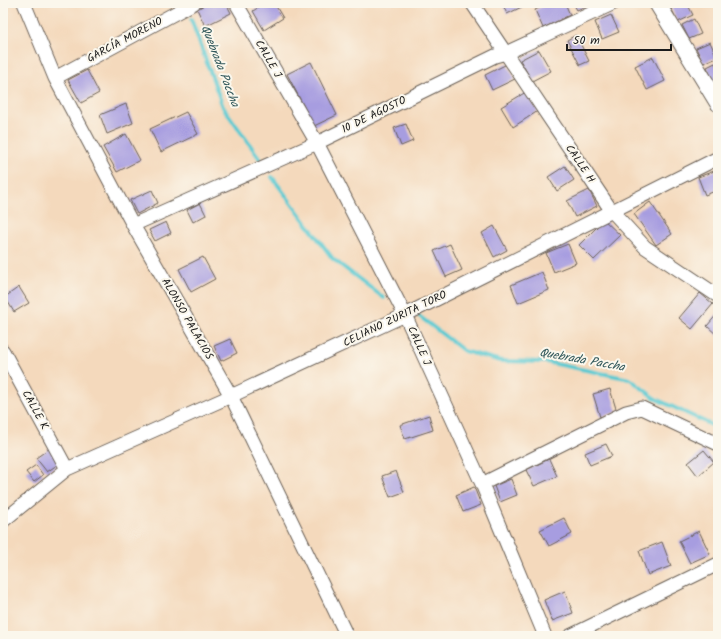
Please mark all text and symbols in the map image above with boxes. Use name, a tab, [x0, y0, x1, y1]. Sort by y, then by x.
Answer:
street label: GARCÍA MORENO	[84, 12, 166, 68]
water label: Quebrada Paccha	[196, 22, 245, 111]
scale bar	[567, 26, 671, 52]
text: 50 m	[573, 31, 600, 50]
street label: CALLE J	[250, 37, 287, 82]
street label: 10 DE AGOSTO	[339, 91, 410, 138]
street label: CALLE H	[560, 141, 600, 187]
street label: ALONSO PALACIOS	[156, 275, 218, 363]
street label: CELIANO ZURITA TORO	[340, 286, 450, 352]
street label: CALLE J	[402, 323, 436, 369]
water label: Quebrada Paccha	[538, 343, 627, 377]
street label: CALLE K	[17, 387, 53, 433]

